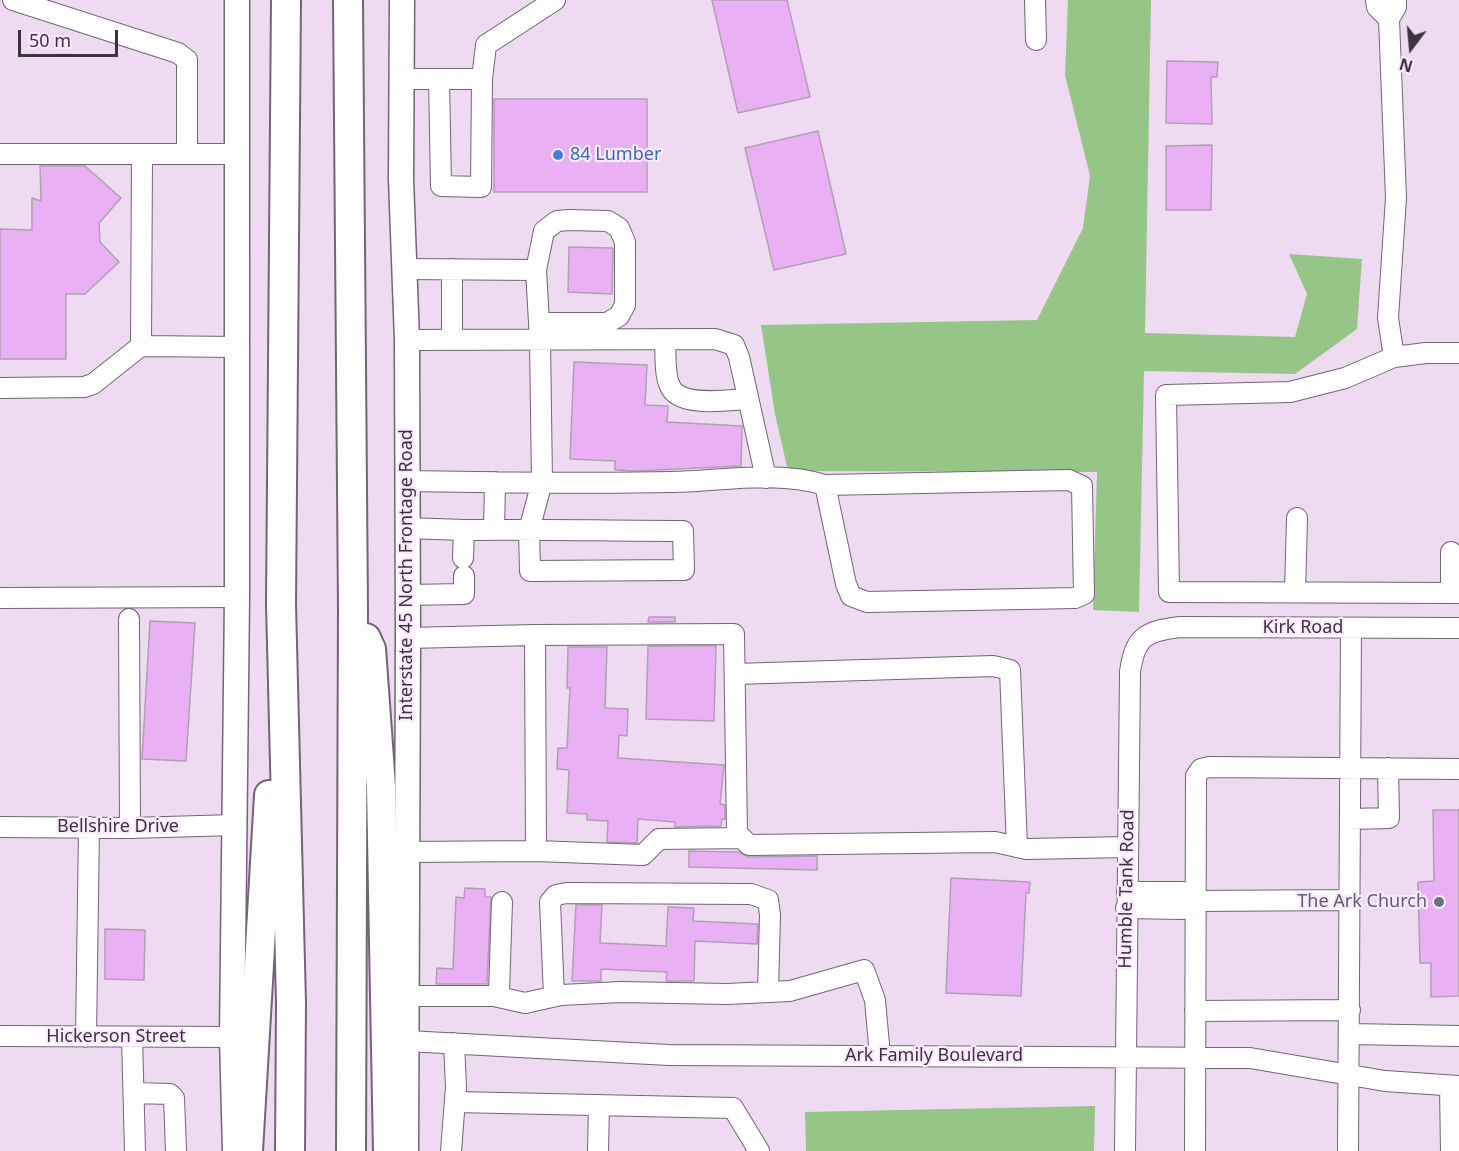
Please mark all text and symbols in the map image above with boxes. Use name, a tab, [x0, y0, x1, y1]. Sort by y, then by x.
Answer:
scale bar	[21, 18, 122, 56]
north arrow	[1381, 18, 1441, 78]
text: 50 m	[29, 28, 71, 52]
text: N	[1397, 53, 1415, 78]
place label: 84 Lumber	[570, 144, 661, 166]
marker: 84 Lumber	[551, 148, 565, 162]
street label: Interstate 45 North Frontage Road	[396, 429, 418, 721]
street label: Kirk Road	[1263, 617, 1343, 639]
street label: Humble Tank Road	[1115, 809, 1139, 969]
street label: Bellshire Drive	[57, 816, 179, 838]
place label: The Ark Church	[1297, 891, 1427, 913]
marker: The Ark Church	[1432, 895, 1446, 909]
street label: Hickerson Street	[46, 1026, 186, 1048]
street label: Ark Family Boulevard	[845, 1045, 1023, 1067]

